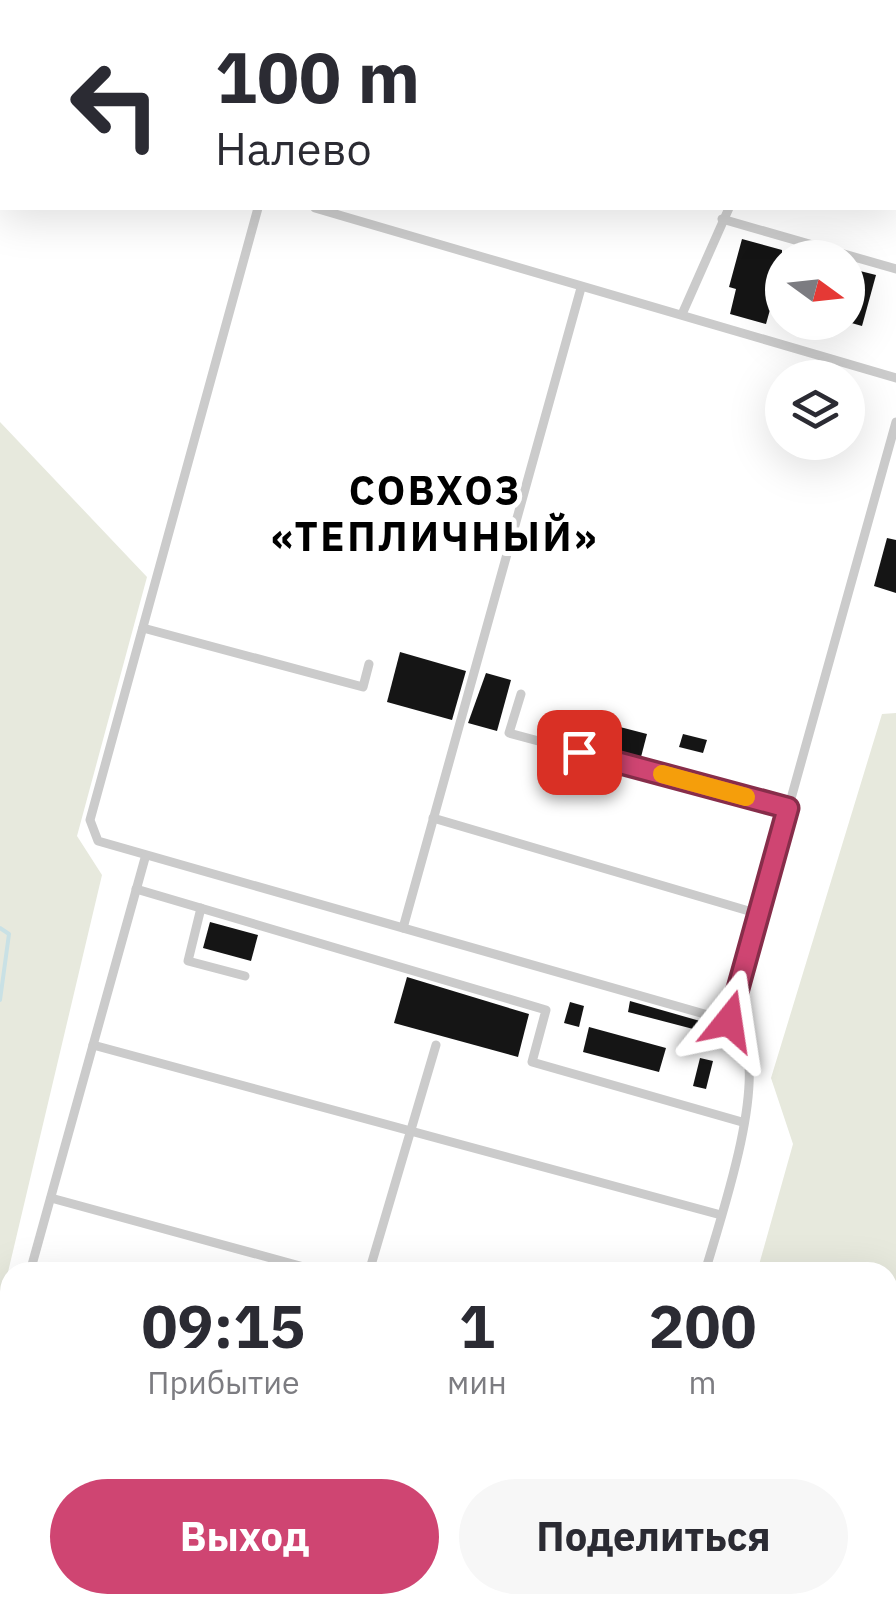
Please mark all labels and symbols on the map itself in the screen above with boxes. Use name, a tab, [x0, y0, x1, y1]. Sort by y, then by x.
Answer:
north arrow	[765, 240, 865, 340]
district label: СОВХОЗ «ТЕПЛИЧНЫЙ»	[271, 464, 599, 562]
pin	[537, 710, 622, 795]
position arrow	[677, 969, 781, 1073]

